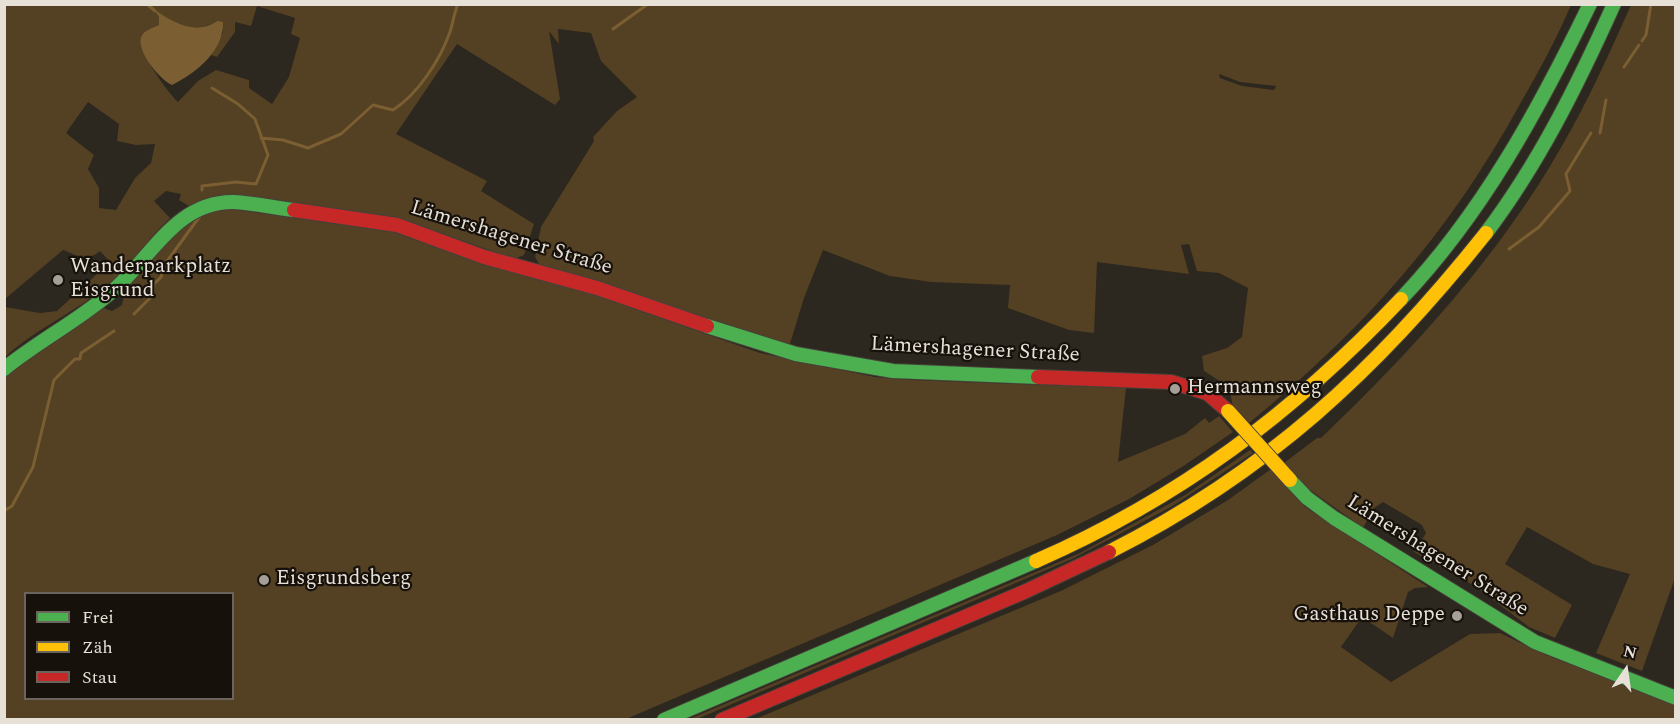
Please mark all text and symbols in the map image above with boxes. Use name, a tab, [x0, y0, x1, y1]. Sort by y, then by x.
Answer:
street label: Lämershagener Straße	[407, 196, 615, 282]
place label: Wanderparkplatz Eisgrund	[70, 255, 231, 305]
marker: Wanderparkplatz Eisgrund	[51, 273, 65, 287]
street label: Lämershagener Straße	[870, 333, 1080, 369]
place label: Hermannsweg	[1187, 376, 1322, 402]
marker: Hermannsweg	[1168, 382, 1182, 396]
street label: Lämershagener Straße	[1341, 491, 1533, 623]
place label: Eisgrundsberg	[276, 567, 411, 593]
marker: Eisgrundsberg	[257, 573, 271, 587]
legend	[24, 592, 234, 700]
place label: Gasthaus Deppe	[1293, 603, 1445, 629]
text: Frei	[82, 604, 114, 631]
marker: Gasthaus Deppe	[1450, 609, 1464, 623]
text: Zäh	[82, 634, 113, 661]
text: N	[1621, 639, 1639, 666]
north arrow	[1596, 640, 1656, 700]
text: Stau	[82, 664, 117, 691]

